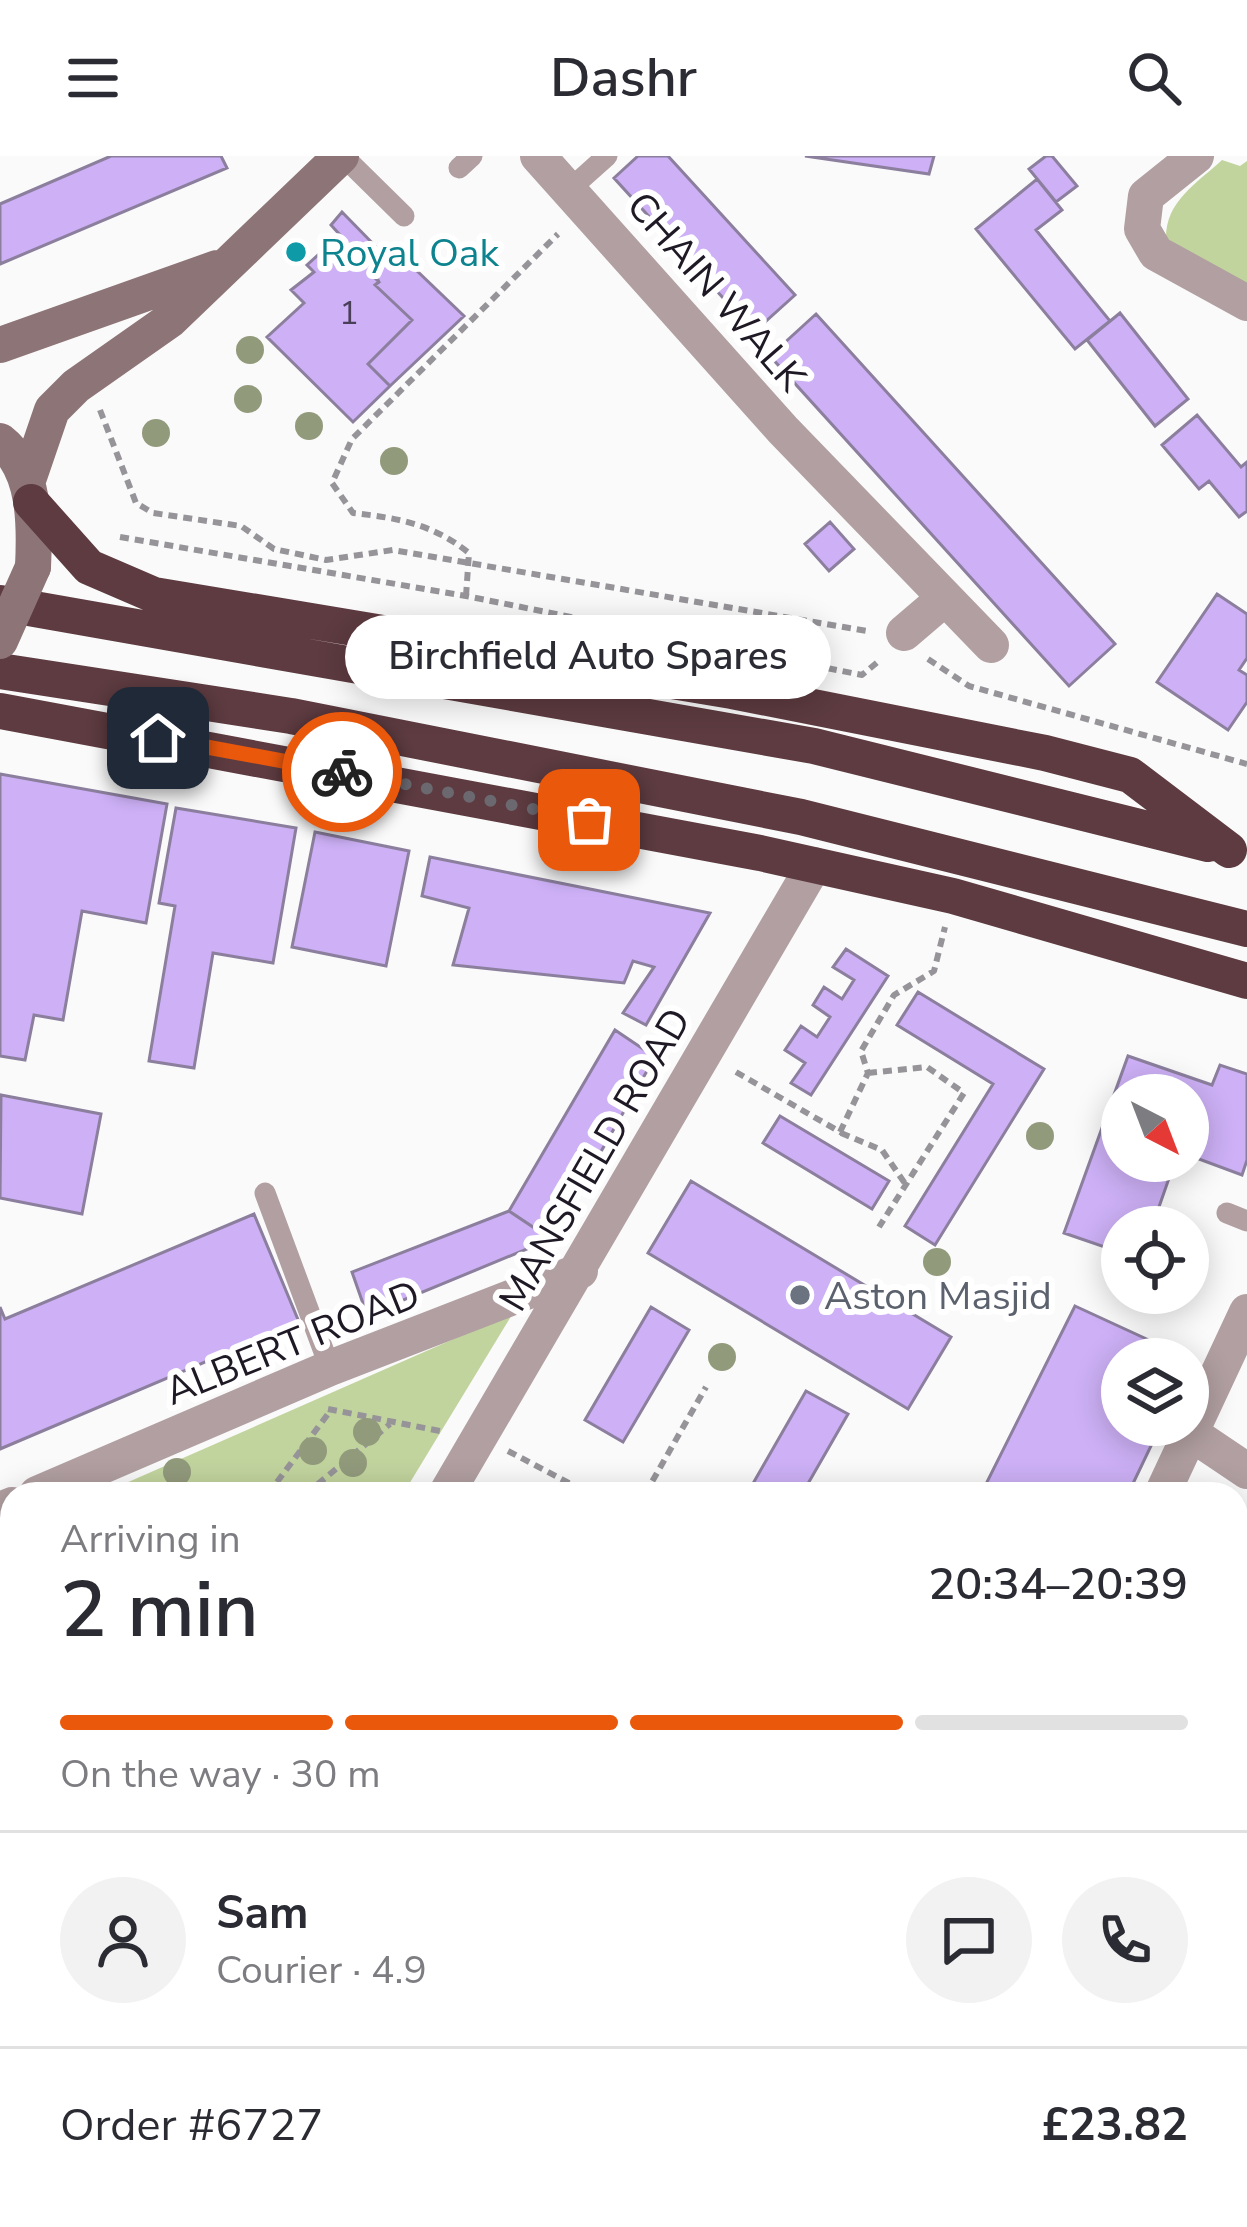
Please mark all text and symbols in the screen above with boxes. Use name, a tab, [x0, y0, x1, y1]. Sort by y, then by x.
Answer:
text: Dashr	[550, 41, 697, 115]
icon: menu	[60, 45, 126, 111]
icon: search	[1121, 45, 1187, 111]
street label: CHAIN WALK	[615, 181, 818, 403]
place label: Royal Oak	[320, 227, 500, 280]
marker: Royal Oak	[283, 239, 309, 265]
house number: 1	[339, 291, 359, 336]
callout: Birchfield Auto Spares	[346, 616, 832, 700]
text: Birchfield Auto Spares	[388, 630, 788, 683]
pin	[107, 687, 209, 789]
icon: home	[125, 705, 191, 771]
courier	[282, 712, 402, 832]
icon: bike	[309, 739, 375, 805]
pin	[538, 769, 640, 871]
icon: bag	[556, 787, 622, 853]
street label: MANSFIELD ROAD	[487, 999, 704, 1321]
north arrow	[1101, 1074, 1209, 1182]
map controls	[1101, 1074, 1209, 1446]
button: locate	[1101, 1206, 1209, 1314]
street label: ALBERT ROAD	[157, 1268, 428, 1419]
place label: Aston Masjid	[824, 1270, 1052, 1323]
marker: Aston Masjid	[787, 1282, 813, 1308]
button: layers	[1101, 1338, 1209, 1446]
text: Arriving in	[60, 1513, 241, 1566]
text: 20:34–20:39	[928, 1554, 1188, 1615]
text: 2 min	[60, 1557, 259, 1664]
text: On the way · 30 m	[60, 1748, 381, 1801]
button: person	[60, 1877, 186, 2003]
button: chat	[906, 1877, 1032, 2003]
button: phone	[1062, 1877, 1188, 2003]
text: Sam	[216, 1883, 308, 1944]
text: Courier · 4.9	[216, 1944, 427, 1997]
text: Order #6727	[60, 2095, 323, 2156]
text: £23.82	[1042, 2095, 1188, 2156]

